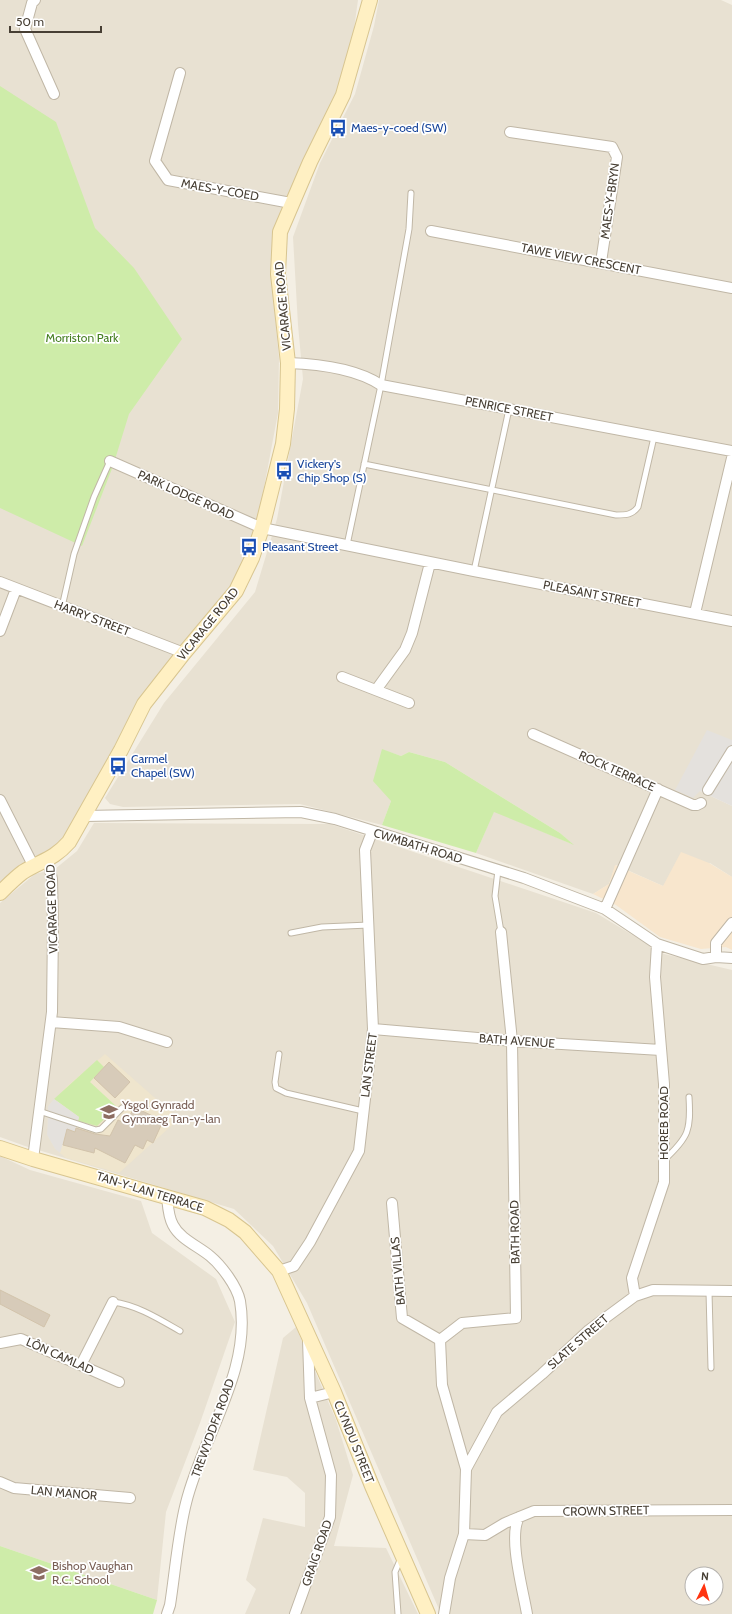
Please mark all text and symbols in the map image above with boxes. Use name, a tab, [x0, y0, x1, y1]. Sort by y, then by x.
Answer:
scale bar	[10, 8, 101, 34]
text: 50 m	[16, 14, 44, 29]
bus stop icon: Maes-y-coed (SW)	[328, 118, 348, 138]
place label: Maes-y-coed (SW)	[351, 120, 447, 135]
street label: MAES-Y-BRYN	[597, 162, 622, 240]
street label: MAES-Y-COED	[180, 175, 260, 204]
street label: TAWE VIEW CRESCENT	[520, 240, 643, 278]
street label: VICARAGE ROAD	[271, 261, 294, 351]
park label: Morriston Park	[46, 330, 119, 345]
street label: PENRICE STREET	[464, 393, 555, 425]
place label: Vickery's Chip Shop (S)	[297, 456, 367, 485]
bus stop icon: Vickery's Chip Shop (S)	[274, 461, 294, 481]
street label: PARK LODGE ROAD	[136, 467, 237, 523]
bus stop icon: Pleasant Street	[239, 537, 259, 557]
place label: Pleasant Street	[262, 539, 338, 554]
street label: PLEASANT STREET	[542, 577, 643, 610]
street label: VICARAGE ROAD	[174, 584, 242, 663]
street label: HARRY STREET	[52, 596, 133, 639]
street label: ROCK TERRACE	[577, 747, 658, 794]
place label: Carmel Chapel (SW)	[131, 751, 195, 780]
bus stop icon: Carmel Chapel (SW)	[108, 756, 128, 776]
street label: CWMBATH ROAD	[372, 825, 465, 866]
street label: VICARAGE ROAD	[42, 864, 61, 954]
street label: BATH AVENUE	[479, 1030, 556, 1051]
street label: LAN STREET	[357, 1031, 380, 1098]
street label: HOREB ROAD	[656, 1086, 671, 1160]
place label: Ysgol Gynradd Gymraeg Tan-y-lan	[121, 1097, 221, 1126]
school or university icon: Ysgol Gynradd Gymraeg Tan-y-lan	[99, 1102, 119, 1122]
street label: TAN-Y-LAN TERRACE	[95, 1168, 206, 1215]
street label: BATH ROAD	[506, 1200, 523, 1264]
street label: BATH VILLAS	[387, 1236, 408, 1306]
street label: SLATE STREET	[544, 1311, 612, 1372]
street label: LÔN CAMLAD	[24, 1334, 97, 1377]
street label: TREWYDDFA ROAD	[188, 1376, 237, 1479]
street label: CLYNDU STREET	[331, 1398, 378, 1486]
street label: LAN MANOR	[30, 1482, 99, 1503]
street label: CROWN STREET	[563, 1502, 650, 1519]
street label: GRAIG ROAD	[298, 1518, 335, 1588]
place label: Bishop Vaughan R.C. School	[52, 1558, 133, 1587]
school or university icon: Bishop Vaughan R.C. School	[29, 1563, 49, 1583]
north arrow	[684, 1566, 724, 1606]
text: N	[700, 1569, 709, 1583]

